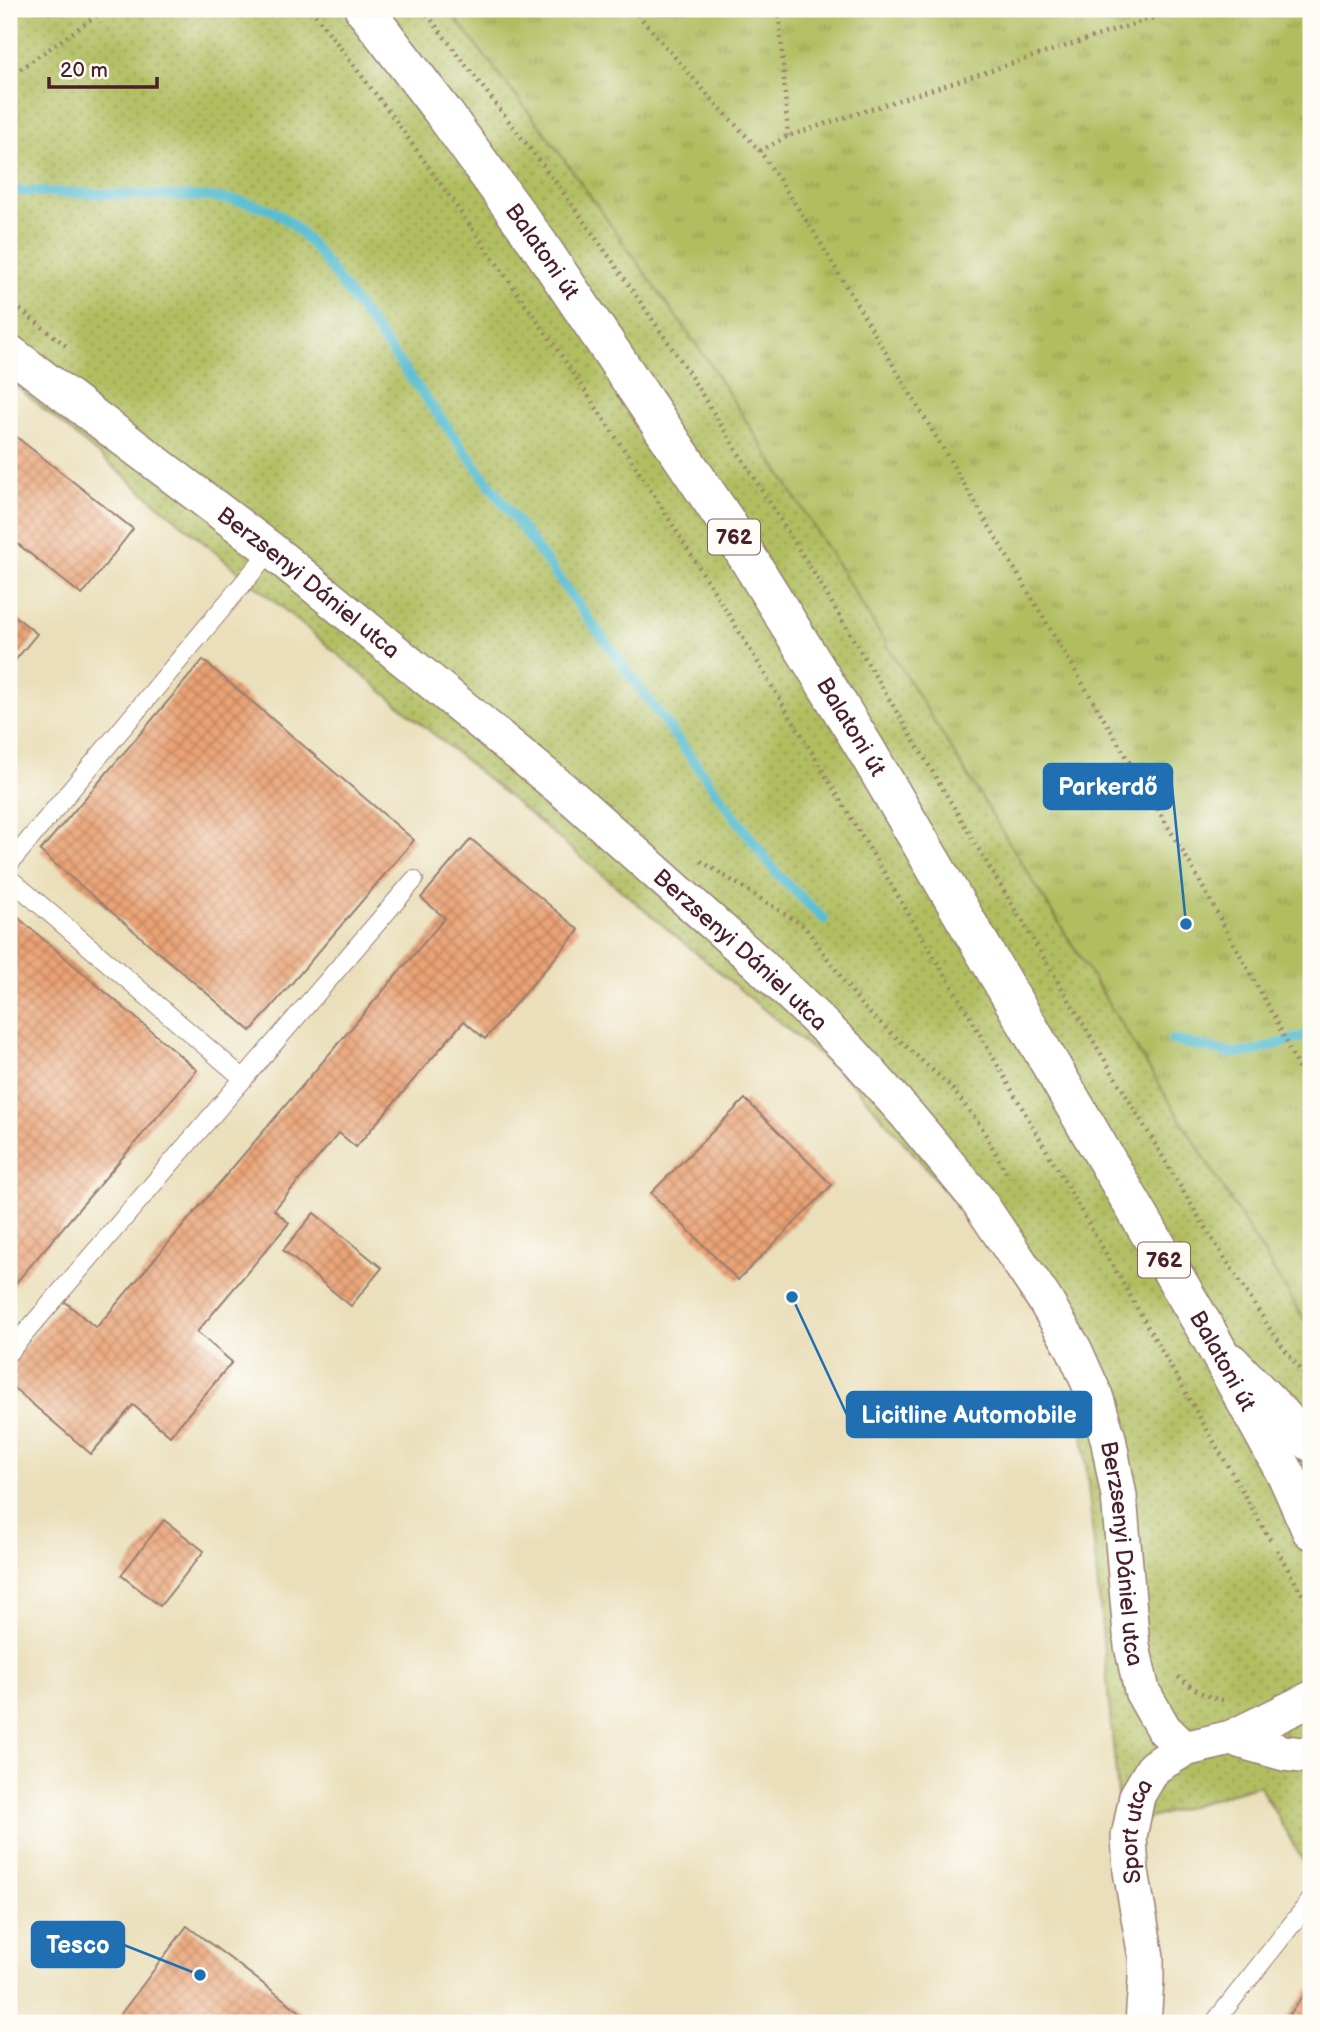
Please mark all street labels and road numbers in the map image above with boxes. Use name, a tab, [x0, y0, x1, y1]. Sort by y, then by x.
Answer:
street label: Balatoni út	[499, 198, 585, 305]
street label: Berzsenyi Dániel utca	[211, 501, 405, 665]
road number: 762	[708, 520, 760, 554]
street label: Balatoni út	[810, 673, 891, 781]
street label: Berzsenyi Dániel utca	[647, 863, 833, 1037]
road number: 762	[1138, 1242, 1190, 1278]
street label: Balatoni út	[1183, 1306, 1261, 1416]
street label: Berzsenyi Dániel utca	[1094, 1439, 1149, 1669]
street label: Sport utca	[1116, 1774, 1159, 1886]

